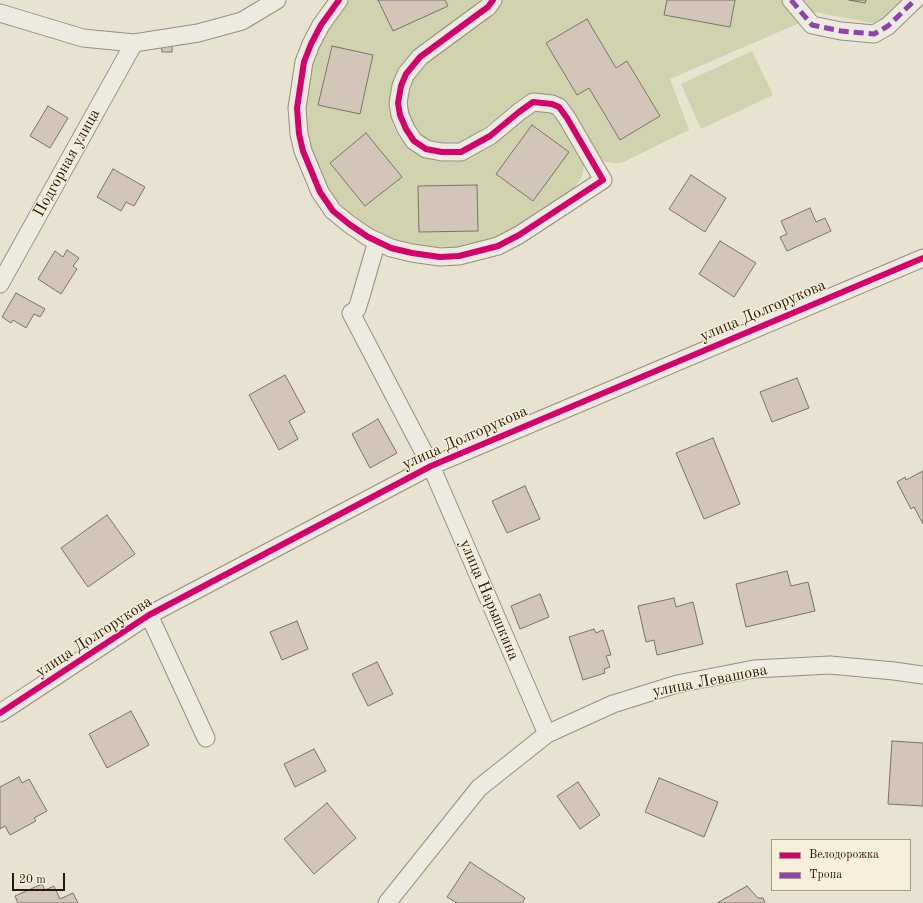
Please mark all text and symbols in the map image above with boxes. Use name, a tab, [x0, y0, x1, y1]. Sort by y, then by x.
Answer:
street label: Подгорная улица	[29, 106, 105, 220]
street label: улица Долгорукова	[697, 276, 829, 346]
street label: улица Долгорукова	[399, 402, 531, 474]
street label: улица Нарышкина	[455, 537, 523, 663]
street label: улица Долгорукова	[32, 592, 156, 682]
street label: улица Левашова	[651, 660, 769, 702]
legend	[771, 839, 911, 891]
text: Велодорожка	[809, 849, 879, 861]
scale bar	[14, 865, 67, 891]
text: Тропа	[809, 869, 842, 881]
text: 20 m	[19, 874, 46, 886]

